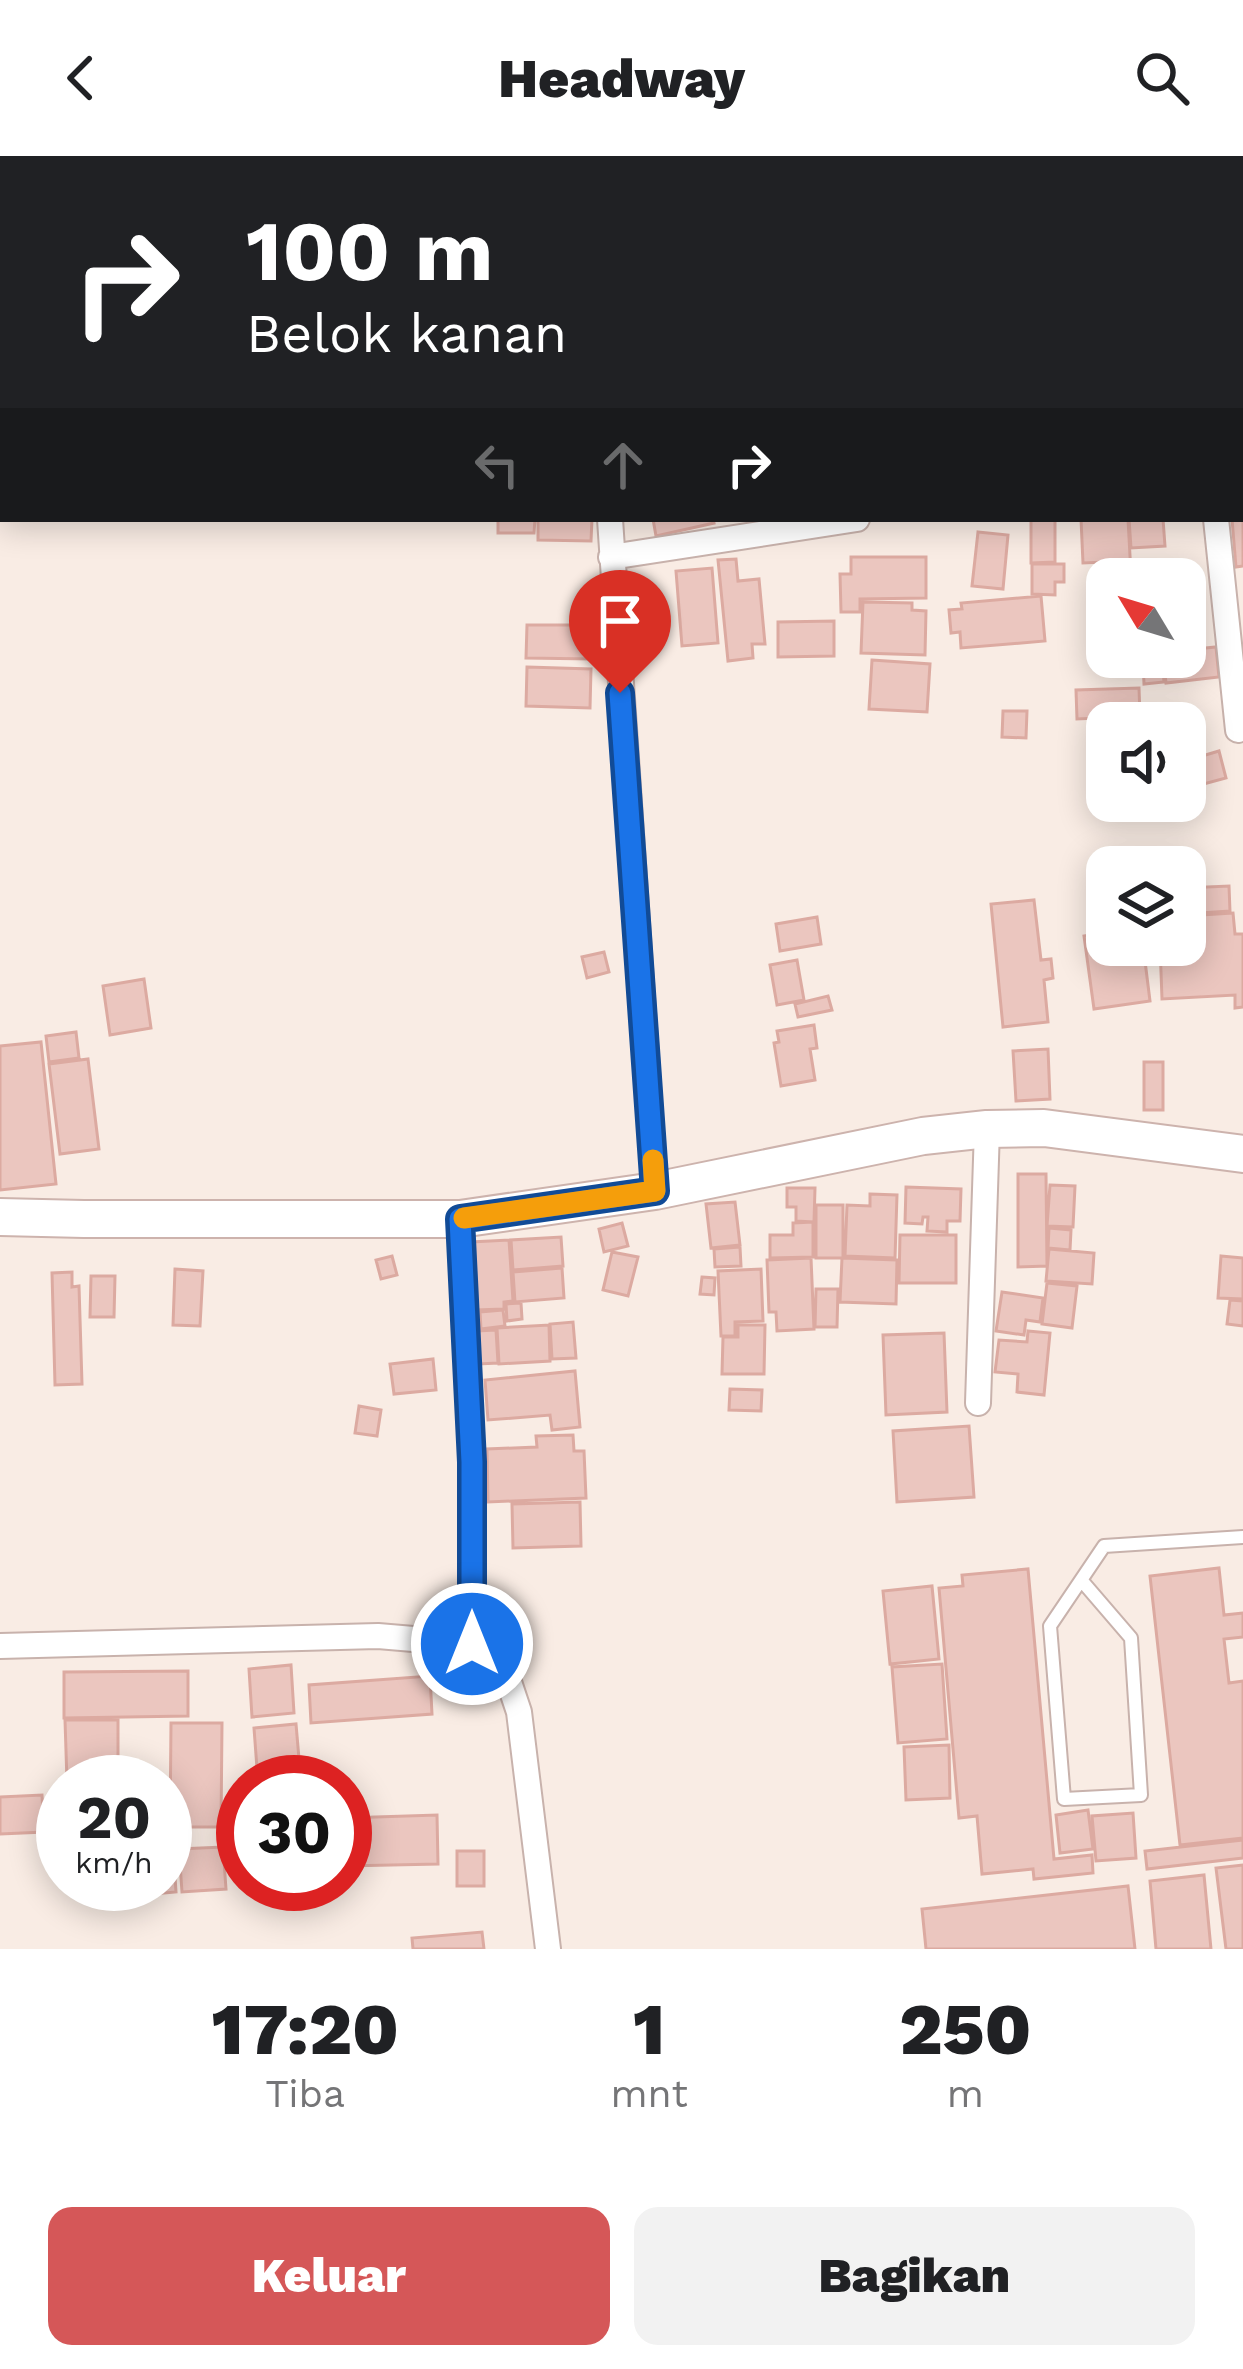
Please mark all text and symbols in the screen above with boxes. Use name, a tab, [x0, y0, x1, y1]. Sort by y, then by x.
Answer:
icon: back	[48, 45, 114, 111]
icon: search	[1129, 45, 1195, 111]
text: Headway	[498, 47, 745, 110]
text: 100 m	[246, 202, 493, 300]
icon: right	[48, 204, 204, 360]
text: Belok kanan	[246, 302, 567, 365]
icon: left	[464, 432, 530, 498]
icon: ahead	[590, 432, 656, 498]
icon: right	[716, 432, 782, 498]
north arrow	[1086, 558, 1206, 678]
map controls	[1086, 558, 1206, 966]
pin	[569, 570, 671, 693]
icon: arrive	[587, 588, 653, 654]
button: sound	[1086, 702, 1206, 822]
button: layers	[1086, 846, 1206, 966]
position arrow	[409, 1581, 535, 1707]
speed limit sign: 30	[216, 1755, 372, 1911]
text: 20	[77, 1782, 151, 1853]
text: km/h	[75, 1845, 153, 1880]
text: 17:20	[212, 1987, 399, 2071]
text: 1	[633, 1987, 665, 2071]
text: 250	[899, 1987, 1031, 2071]
text: Tiba	[265, 2071, 345, 2116]
text: mnt	[610, 2071, 688, 2116]
text: m	[947, 2071, 984, 2116]
button: Keluar	[48, 2207, 610, 2345]
button: Bagikan	[634, 2207, 1195, 2345]

